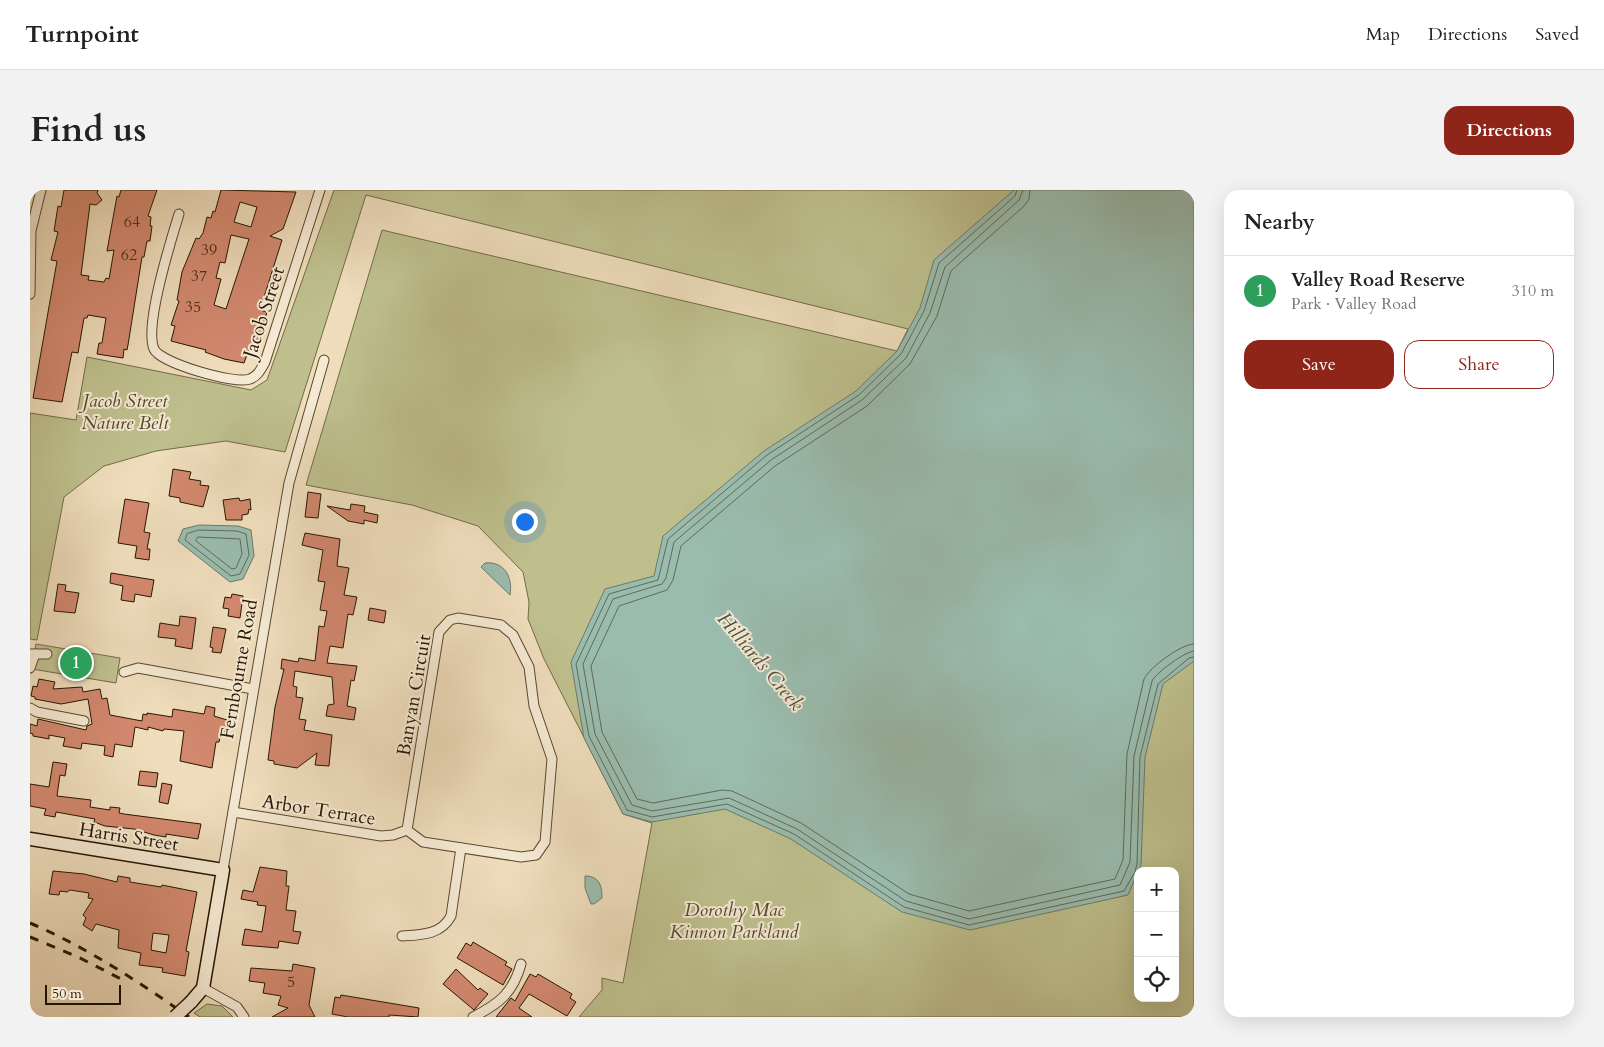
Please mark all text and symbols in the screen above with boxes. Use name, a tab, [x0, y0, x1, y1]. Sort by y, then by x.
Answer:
text: Turnpoint	[25, 18, 139, 51]
text: Map	[1366, 22, 1400, 47]
text: Directions	[1428, 22, 1507, 47]
text: Saved	[1535, 22, 1579, 47]
text: Find us	[30, 106, 146, 154]
button: Directions	[1444, 106, 1574, 155]
text: Nearby	[1244, 208, 1315, 237]
house number: 64	[124, 211, 140, 233]
house number: 39	[201, 239, 217, 261]
house number: 62	[121, 244, 137, 266]
street label: Jacob Street	[236, 263, 291, 364]
house number: 37	[191, 265, 207, 287]
text: Valley Road Reserve	[1291, 267, 1465, 293]
text: 1	[1256, 280, 1264, 302]
text: 310 m	[1512, 280, 1554, 302]
text: Park · Valley Road	[1291, 293, 1416, 315]
house number: 35	[185, 296, 201, 318]
button: Save	[1244, 340, 1394, 389]
button: Share	[1404, 340, 1554, 389]
park label: Jacob Street Nature Belt	[79, 388, 169, 436]
your location	[512, 509, 538, 535]
street label: Fernbourne Road	[214, 597, 264, 741]
water label: Hilliards Creek	[711, 606, 810, 717]
street label: Banyan Circuit	[390, 632, 437, 758]
pin: 1	[60, 644, 92, 682]
street label: Arbor Terrace	[260, 788, 378, 832]
street label: Harris Street	[77, 816, 180, 858]
map controls	[1134, 867, 1179, 1002]
button: +	[1134, 867, 1179, 912]
park label: Dorothy Mac Kinnon Parkland	[670, 897, 799, 945]
button: −	[1134, 912, 1179, 957]
button: locate	[1134, 957, 1179, 1002]
house number: 5	[287, 971, 295, 993]
scale bar	[45, 982, 121, 1005]
text: 50 m	[52, 984, 82, 1003]

